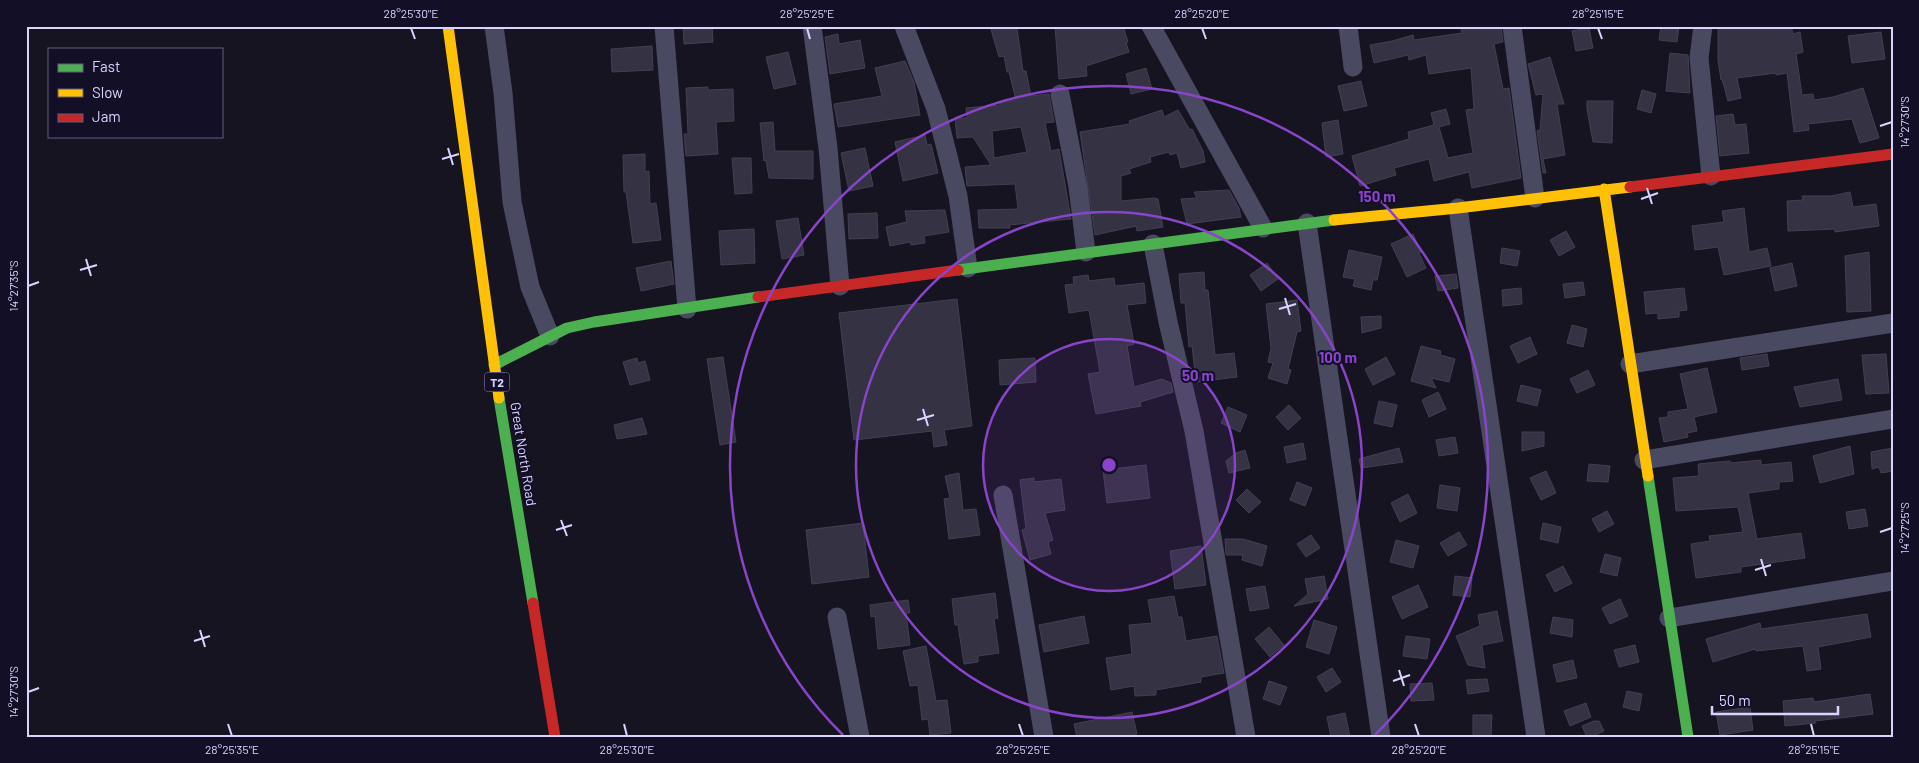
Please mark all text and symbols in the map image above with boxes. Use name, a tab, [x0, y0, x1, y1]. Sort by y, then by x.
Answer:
text: 28°25'30"E	[384, 6, 438, 20]
text: 28°25'25"E	[780, 6, 834, 20]
text: 28°25'20"E	[1174, 6, 1230, 20]
text: 28°25'15"E	[1572, 6, 1624, 20]
legend	[48, 48, 222, 138]
text: Fast	[92, 57, 120, 75]
text: Slow	[92, 83, 123, 101]
text: 14°27'30"S	[1897, 96, 1911, 148]
text: Jam	[92, 107, 121, 125]
text: 150 m	[1358, 187, 1396, 205]
text: 14°27'35"S	[6, 260, 20, 312]
text: 100 m	[1319, 348, 1357, 366]
text: 50 m	[1182, 366, 1214, 384]
road number: T2	[484, 372, 510, 392]
street label: Great North Road	[507, 401, 541, 507]
centre of rings	[1100, 456, 1118, 474]
text: 14°27'25"S	[1897, 502, 1911, 554]
text: 14°27'30"S	[6, 666, 20, 718]
scale bar	[1712, 683, 1838, 715]
text: 50 m	[1719, 691, 1751, 709]
text: 28°25'35"E	[205, 742, 259, 756]
text: 28°25'30"E	[600, 742, 654, 756]
text: 28°25'25"E	[996, 742, 1050, 756]
text: 28°25'20"E	[1391, 742, 1447, 756]
text: 28°25'15"E	[1788, 742, 1840, 756]

